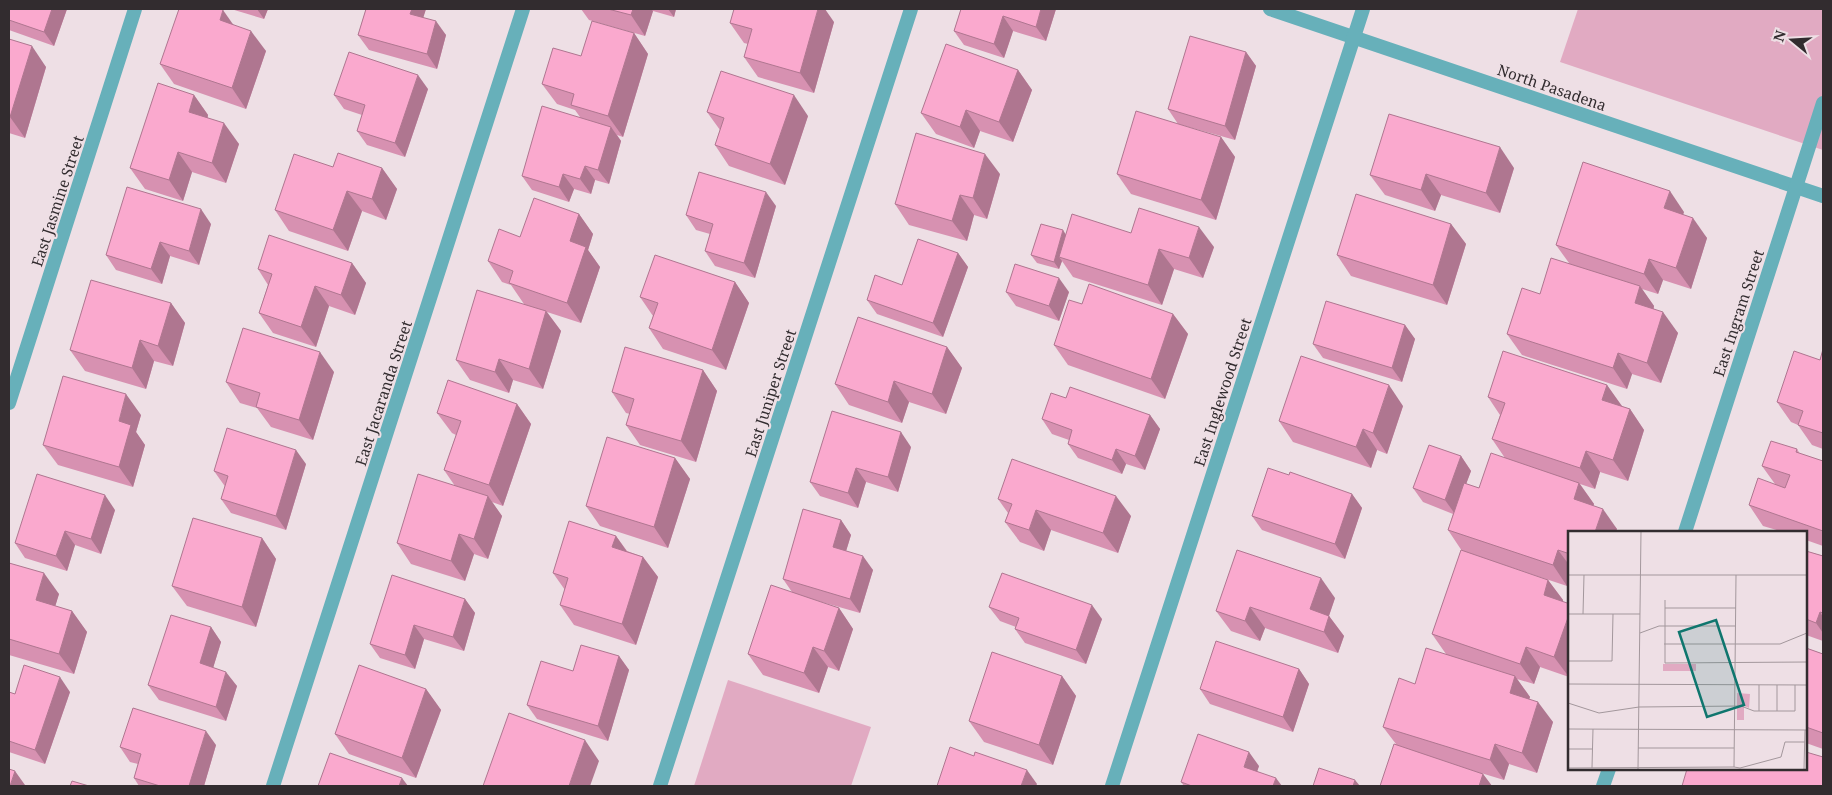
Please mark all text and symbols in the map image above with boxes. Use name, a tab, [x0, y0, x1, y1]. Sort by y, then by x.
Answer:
north arrow	[1767, 15, 1817, 65]
text: N	[1768, 28, 1790, 44]
street label: North Pasadena	[1495, 59, 1609, 115]
street label: East Jasmine Street	[26, 133, 88, 269]
street label: East Ingram Street	[1708, 247, 1768, 379]
street label: East Inglewood Street	[1189, 315, 1255, 469]
street label: East Jacaranda Street	[350, 318, 416, 468]
street label: East Juniper Street	[740, 327, 800, 459]
inset map	[1568, 531, 1807, 770]

